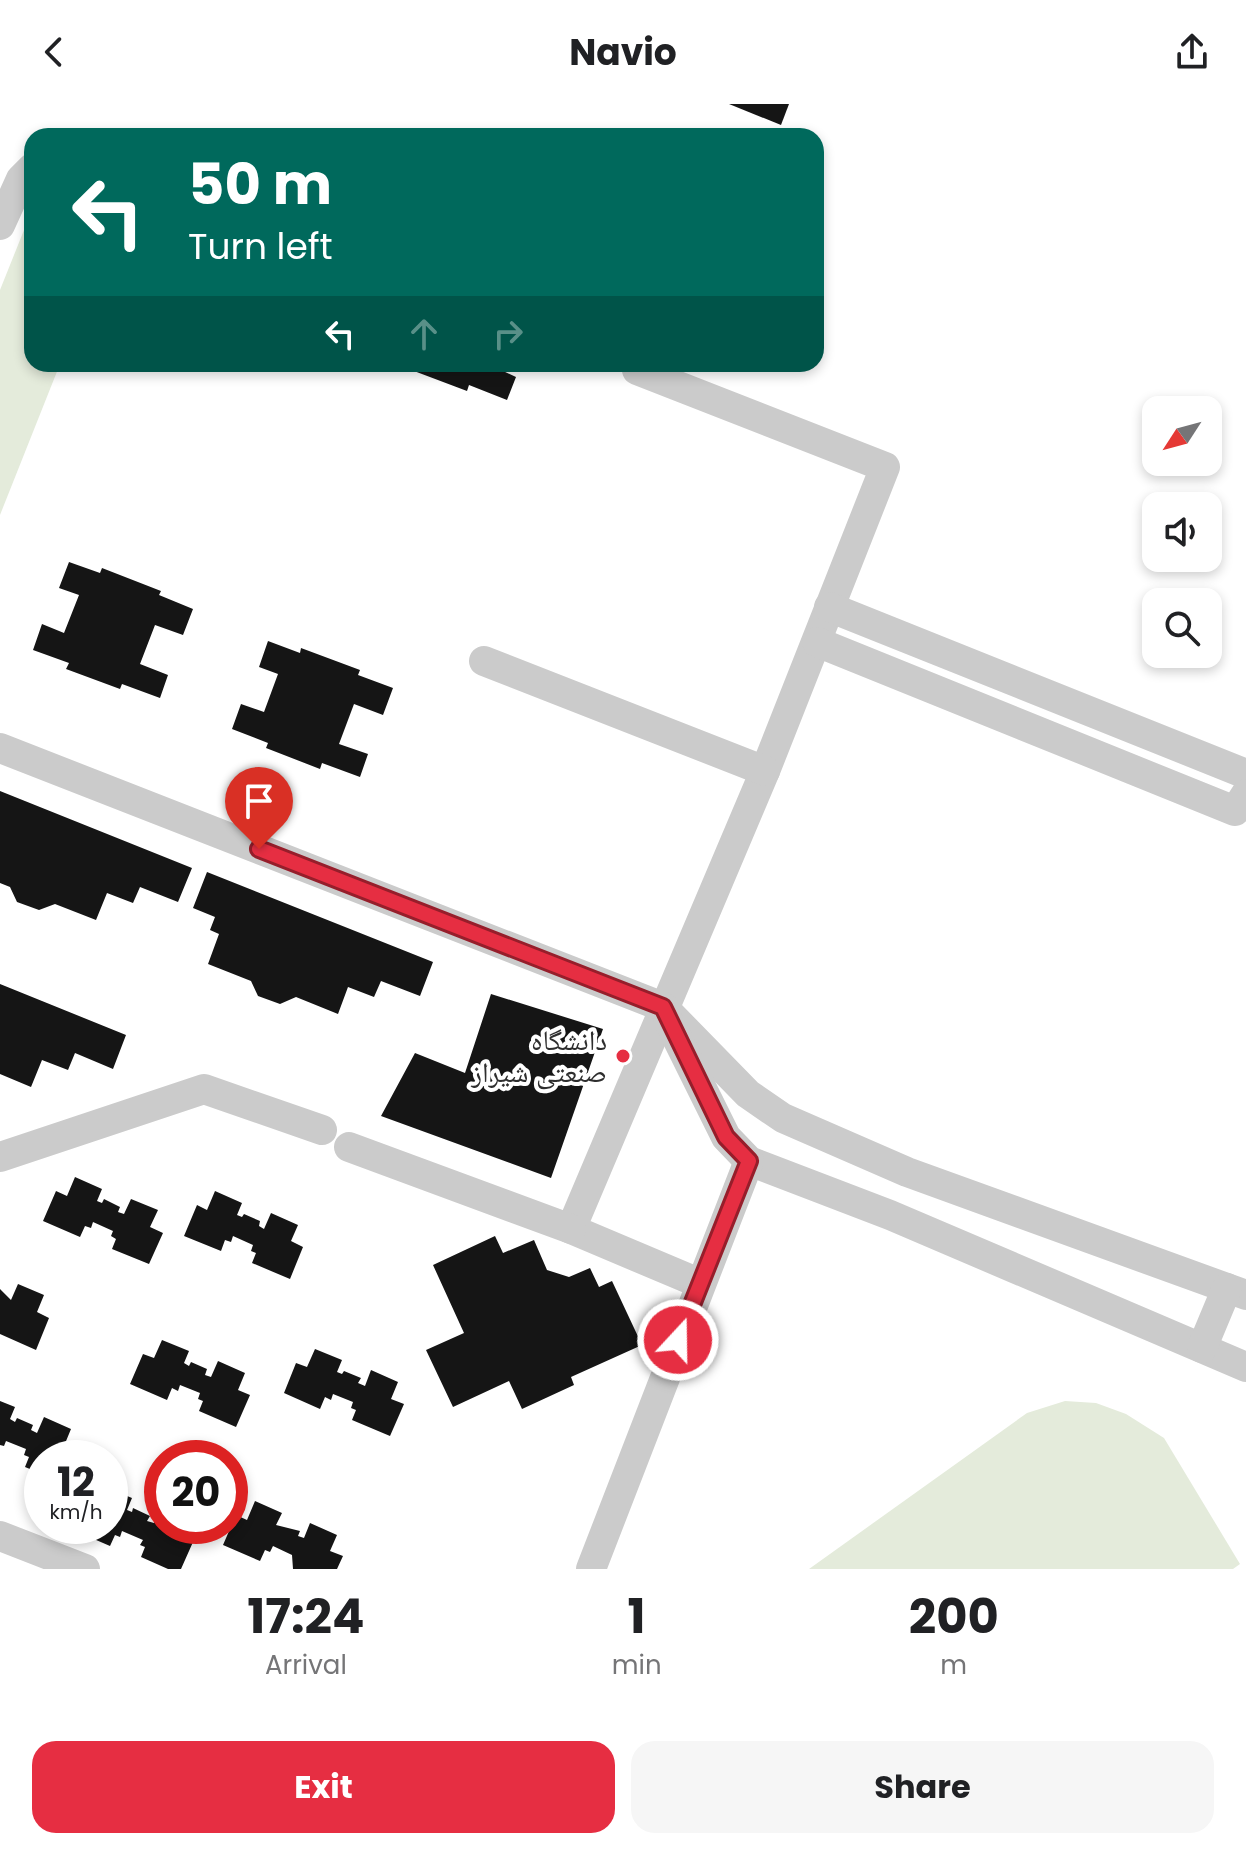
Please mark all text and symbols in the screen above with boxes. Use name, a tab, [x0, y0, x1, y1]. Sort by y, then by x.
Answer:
text: Navio	[569, 27, 677, 78]
icon: back	[32, 30, 76, 74]
icon: share	[1170, 30, 1214, 74]
text: 50 m	[188, 145, 332, 224]
icon: left	[56, 160, 160, 264]
text: Turn left	[188, 221, 333, 272]
icon: left	[318, 312, 362, 356]
icon: ahead	[402, 312, 446, 356]
icon: right	[486, 312, 530, 356]
north arrow	[1142, 396, 1222, 476]
map controls	[1142, 396, 1222, 668]
button: sound	[1142, 492, 1222, 572]
button: search	[1142, 588, 1222, 668]
pin	[225, 767, 293, 849]
icon: arrive	[237, 779, 281, 823]
place label: دانشگاه صنعتی شیراز	[470, 1021, 607, 1092]
marker: دانشگاه صنعتی شیراز	[614, 1047, 632, 1065]
position arrow	[636, 1298, 720, 1382]
speed limit sign: 20	[144, 1440, 248, 1544]
text: 12	[57, 1454, 95, 1510]
text: km/h	[49, 1498, 103, 1526]
text: 17:24	[247, 1583, 364, 1650]
text: 1	[628, 1583, 646, 1650]
text: 200	[909, 1583, 999, 1650]
text: Arrival	[265, 1647, 347, 1683]
text: min	[612, 1647, 662, 1683]
text: m	[940, 1647, 967, 1683]
button: Exit	[32, 1741, 615, 1833]
button: Share	[631, 1741, 1214, 1833]

